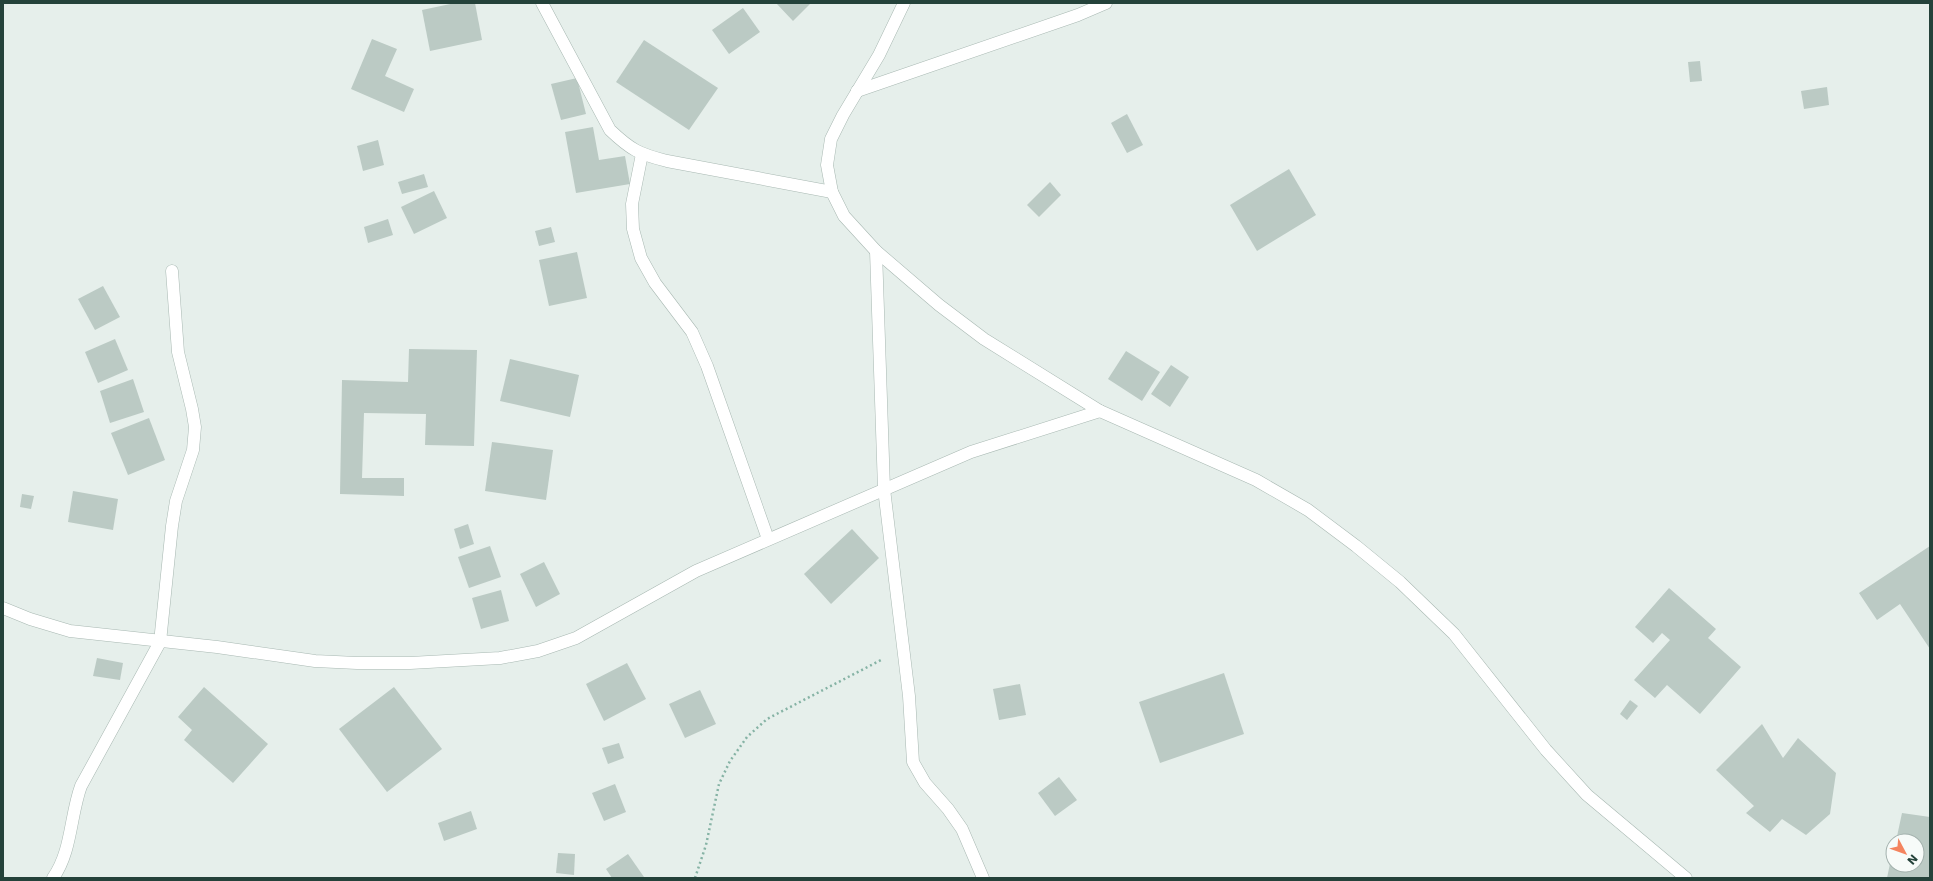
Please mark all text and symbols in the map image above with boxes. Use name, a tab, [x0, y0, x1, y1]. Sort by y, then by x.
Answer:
north arrow	[1885, 833, 1925, 873]
text: N	[1904, 851, 1920, 867]

